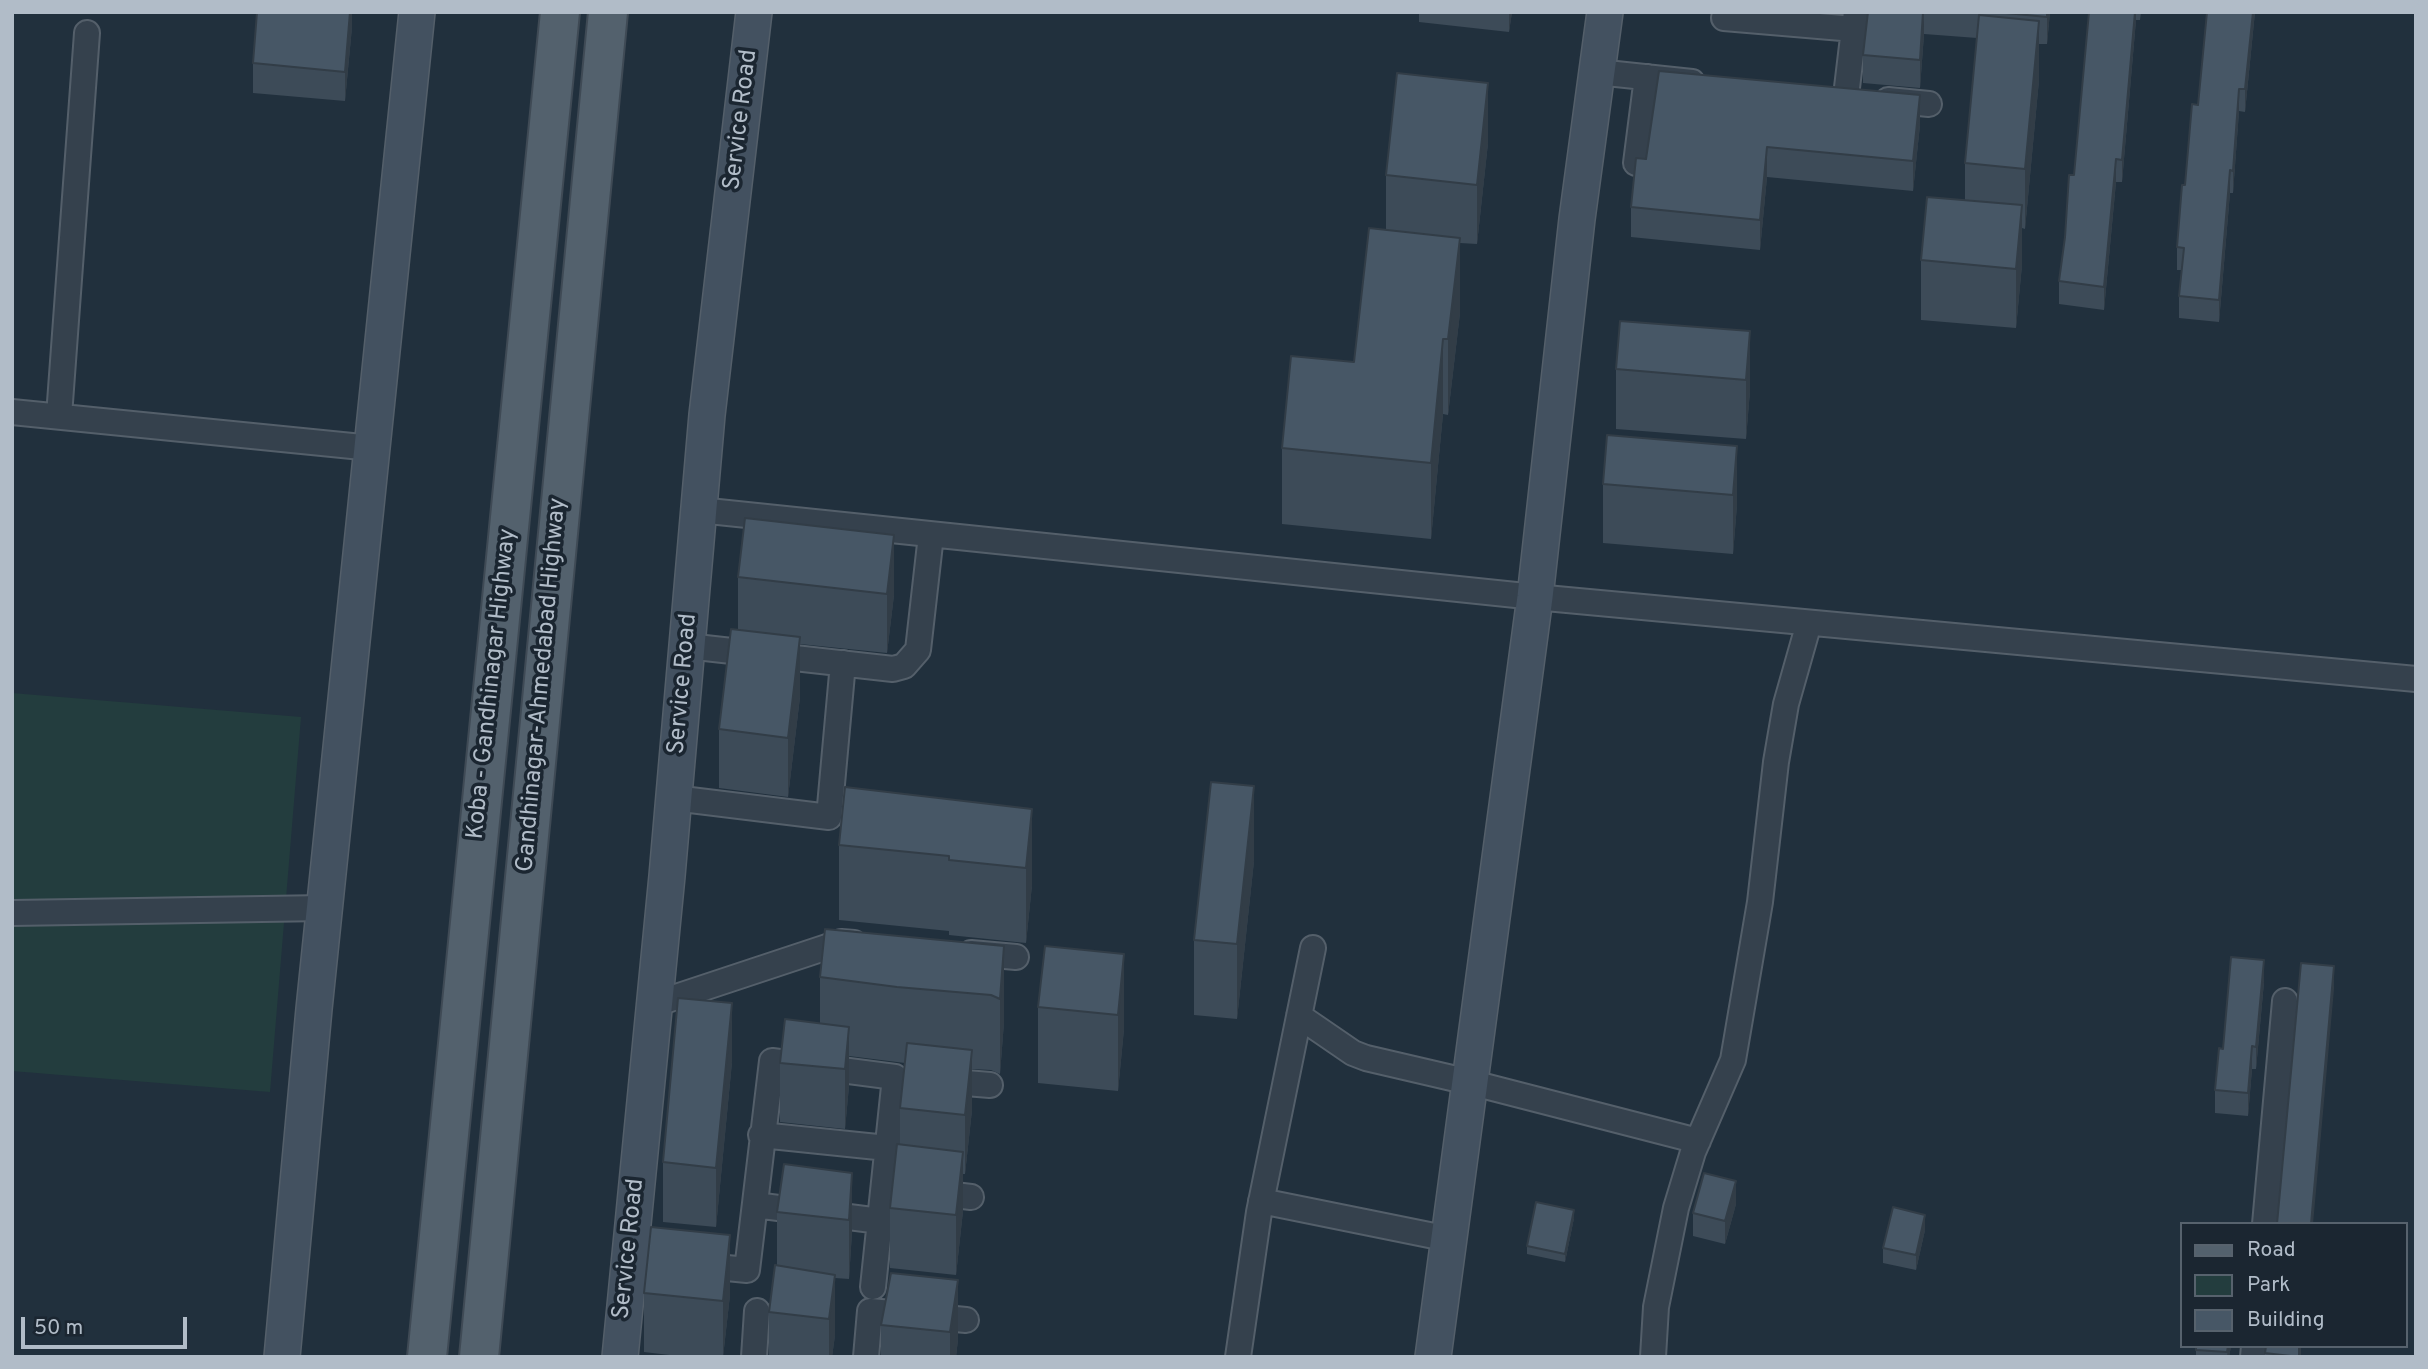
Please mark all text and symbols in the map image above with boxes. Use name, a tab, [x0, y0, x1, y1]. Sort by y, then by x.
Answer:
street label: Service Road	[719, 48, 765, 192]
street label: Gandhinagar-Ahmedabad Highway	[512, 497, 574, 873]
street label: Koba - Gandhinagar Highway	[462, 527, 524, 841]
street label: Service Road	[663, 612, 705, 756]
street label: Service Road	[608, 1177, 652, 1321]
legend	[2180, 1222, 2407, 1348]
text: Road	[2247, 1237, 2296, 1264]
text: Park	[2247, 1272, 2290, 1299]
scale bar	[24, 1302, 191, 1346]
text: Building	[2247, 1307, 2325, 1334]
text: 50 m	[34, 1315, 83, 1342]

